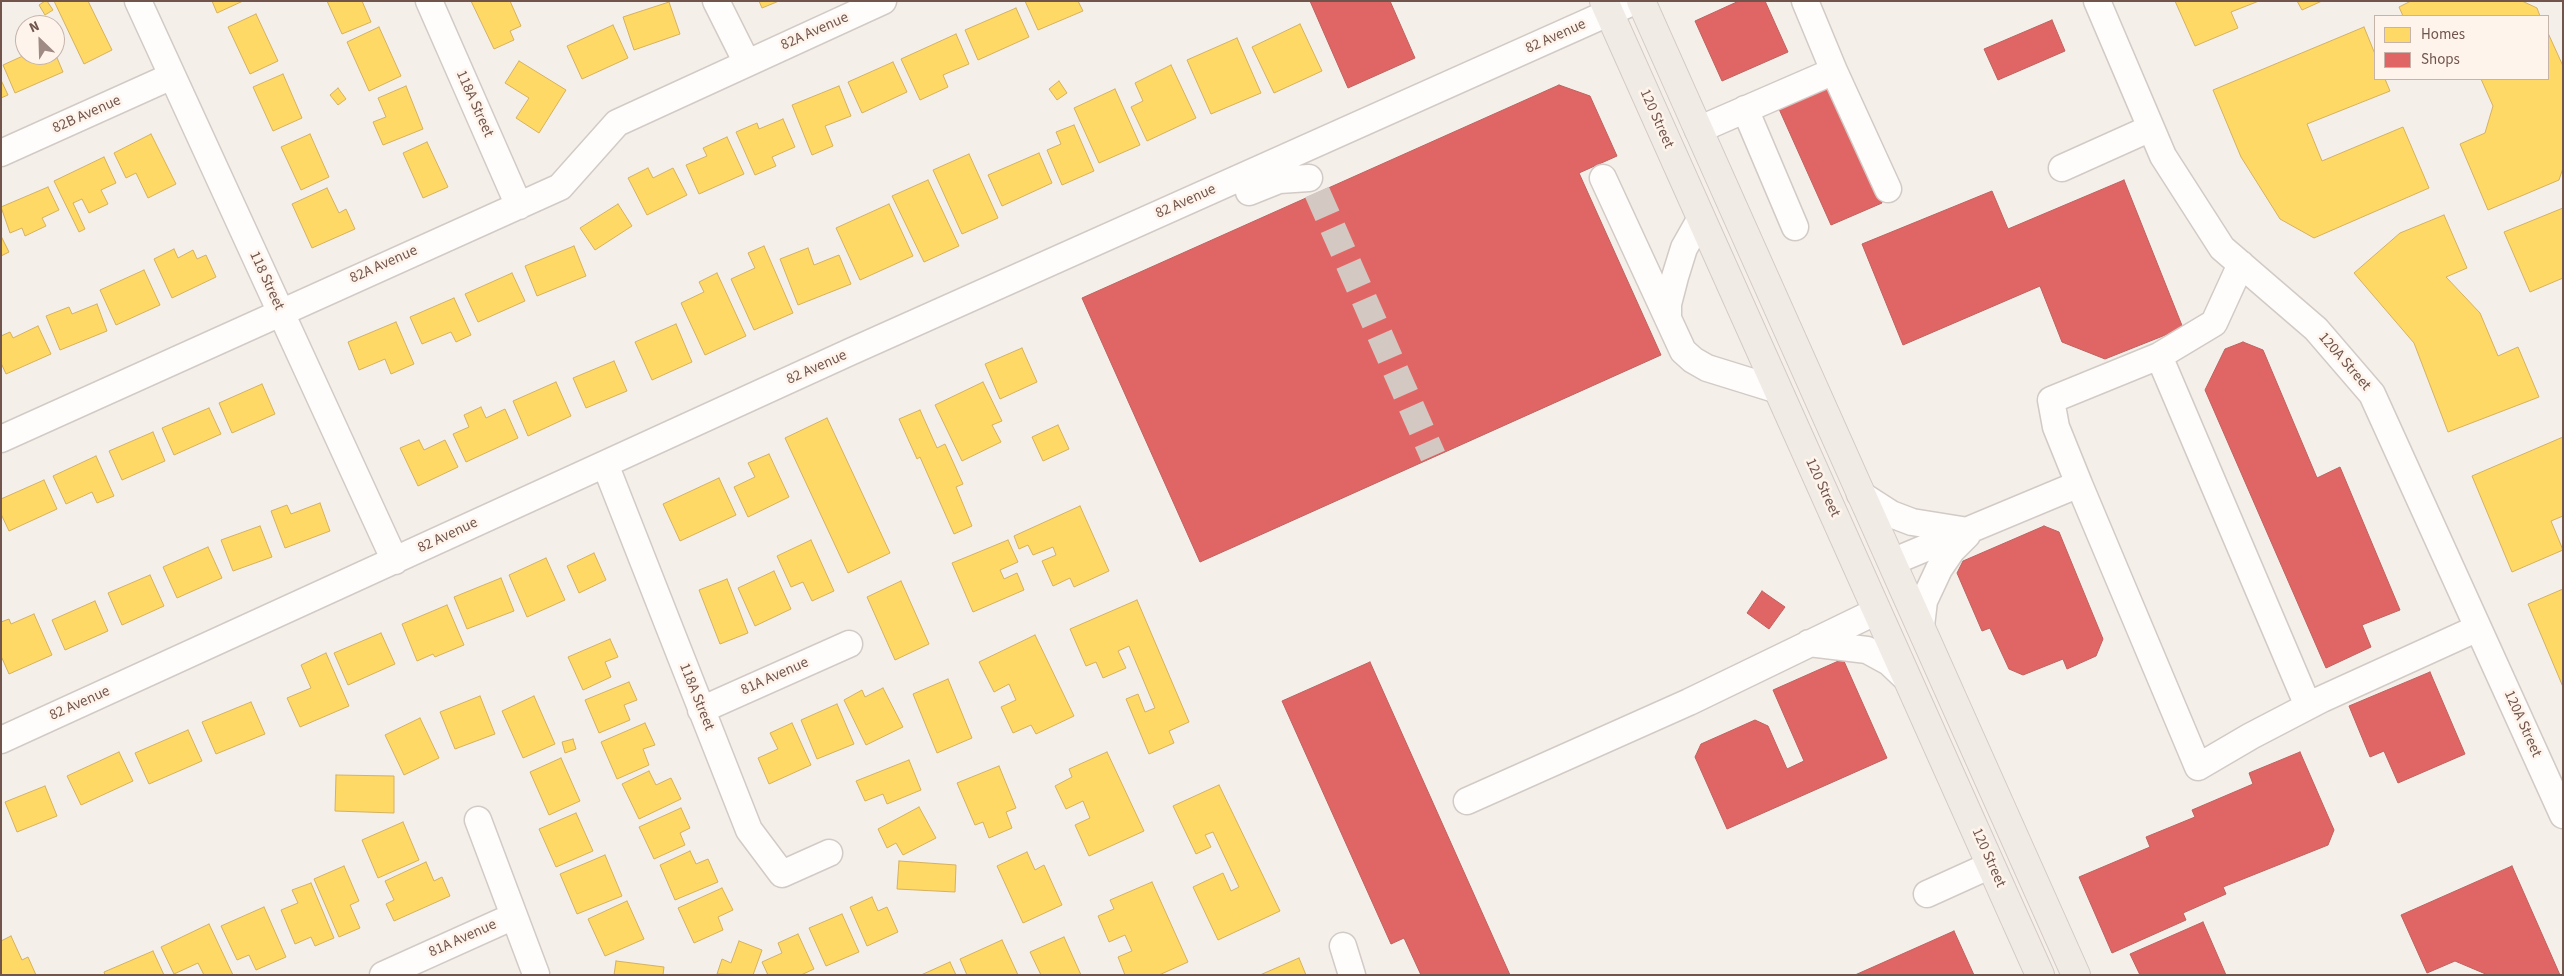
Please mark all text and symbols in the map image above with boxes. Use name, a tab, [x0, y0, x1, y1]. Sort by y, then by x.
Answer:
street label: 82A Avenue	[778, 9, 852, 55]
north arrow	[15, 15, 65, 65]
legend	[2374, 15, 2549, 80]
text: N	[26, 16, 43, 38]
street label: 82 Avenue	[1523, 16, 1589, 58]
text: Homes	[2421, 24, 2465, 45]
text: Shops	[2421, 49, 2460, 70]
street label: 118A Street	[451, 68, 497, 140]
street label: 120 Street	[1635, 87, 1677, 151]
street label: 82B Avenue	[50, 92, 124, 138]
street label: 82 Avenue	[1153, 181, 1219, 223]
street label: 82A Avenue	[347, 242, 421, 288]
street label: 118 Street	[245, 249, 287, 313]
street label: 120A Street	[2314, 329, 2374, 395]
street label: 82 Avenue	[784, 347, 850, 389]
street label: 120 Street	[1801, 456, 1843, 520]
street label: 82 Avenue	[415, 514, 481, 558]
street label: 81A Avenue	[738, 654, 812, 700]
street label: 118A Street	[674, 661, 718, 733]
street label: 82 Avenue	[47, 683, 113, 725]
street label: 120A Street	[2499, 688, 2545, 760]
street label: 120 Street	[1967, 826, 2009, 890]
street label: 81A Avenue	[426, 916, 500, 962]

